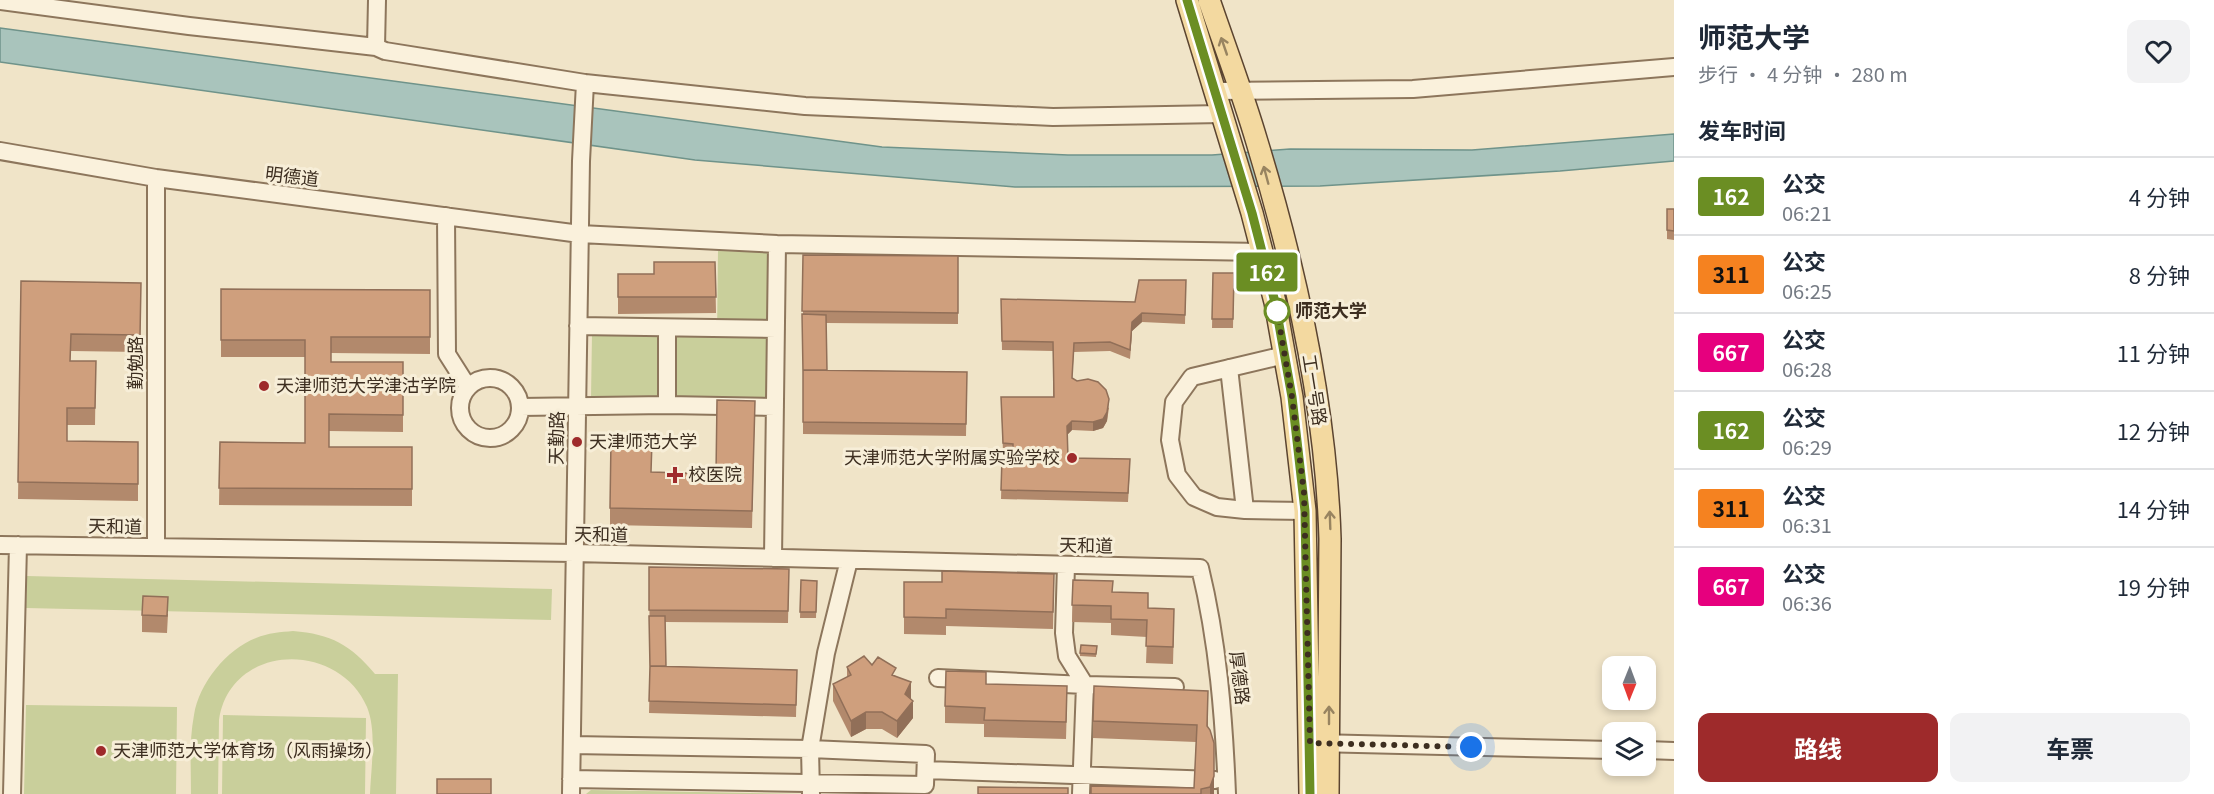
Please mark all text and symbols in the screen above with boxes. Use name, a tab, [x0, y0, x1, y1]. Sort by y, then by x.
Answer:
text: 师范大学	[1698, 16, 1810, 56]
button: heart	[2127, 20, 2190, 83]
one-way arrow	[1218, 37, 1229, 56]
text: 步行 · 4 分钟 · 280 m	[1698, 59, 1908, 88]
text: 发车时间	[1698, 113, 1786, 145]
street label: 明德道	[264, 159, 321, 191]
one-way arrow	[1260, 166, 1272, 185]
text: 公交	[1782, 166, 1826, 198]
text: 4 分钟	[2129, 180, 2190, 212]
text: 162	[1712, 181, 1750, 211]
text: 06:21	[1782, 198, 1832, 227]
text: 公交	[1782, 244, 1826, 276]
line badge: 162	[1232, 252, 1302, 292]
text: 162	[1248, 257, 1286, 287]
text: 8 分钟	[2129, 258, 2190, 290]
text: 311	[1712, 259, 1750, 289]
text: 06:25	[1782, 276, 1832, 305]
place label: 师范大学	[1295, 296, 1367, 322]
marker: 师范大学	[1264, 298, 1290, 324]
text: 公交	[1782, 322, 1826, 354]
street label: 勤勉路	[121, 336, 147, 390]
text: 11 分钟	[2117, 336, 2190, 368]
text: 667	[1712, 337, 1750, 367]
street label: 工一号路	[1298, 352, 1334, 427]
text: 06:28	[1782, 354, 1832, 383]
place label: 天津师范大学津沽学院	[276, 371, 456, 397]
marker: 天津师范大学津沽学院	[257, 379, 271, 393]
text: 公交	[1782, 400, 1826, 432]
street label: 天勤路	[542, 411, 568, 465]
text: 12 分钟	[2117, 414, 2190, 446]
text: 162	[1712, 415, 1750, 445]
place label: 天津师范大学	[589, 427, 697, 453]
text: 06:29	[1782, 432, 1832, 461]
marker: 天津师范大学	[570, 435, 584, 449]
place label: 天津师范大学附属实验学校	[844, 443, 1060, 469]
marker: 天津师范大学附属实验学校	[1065, 451, 1079, 465]
place label: 校医院	[688, 460, 742, 486]
marker: 校医院	[666, 466, 684, 484]
text: 公交	[1782, 478, 1826, 510]
text: 14 分钟	[2117, 492, 2190, 524]
text: 311	[1712, 493, 1750, 523]
one-way arrow	[1324, 510, 1335, 530]
text: 06:31	[1782, 510, 1832, 539]
street label: 天和道	[88, 512, 142, 538]
street label: 天和道	[574, 520, 628, 546]
street label: 天和道	[1059, 531, 1113, 557]
text: 公交	[1782, 556, 1826, 588]
text: 19 分钟	[2117, 570, 2190, 602]
text: 667	[1712, 571, 1750, 601]
text: 06:36	[1782, 588, 1832, 617]
street label: 厚德路	[1225, 649, 1257, 706]
north arrow	[1602, 656, 1656, 710]
map controls	[1602, 656, 1656, 776]
one-way arrow	[1323, 705, 1335, 725]
button: 路线	[1698, 713, 1938, 782]
button: 车票	[1950, 713, 2190, 782]
button: layers	[1602, 722, 1656, 776]
your location	[1456, 732, 1486, 762]
place label: 天津师范大学体育场（风雨操场）	[113, 736, 383, 762]
marker: 天津师范大学体育场（风雨操场）	[94, 744, 108, 758]

